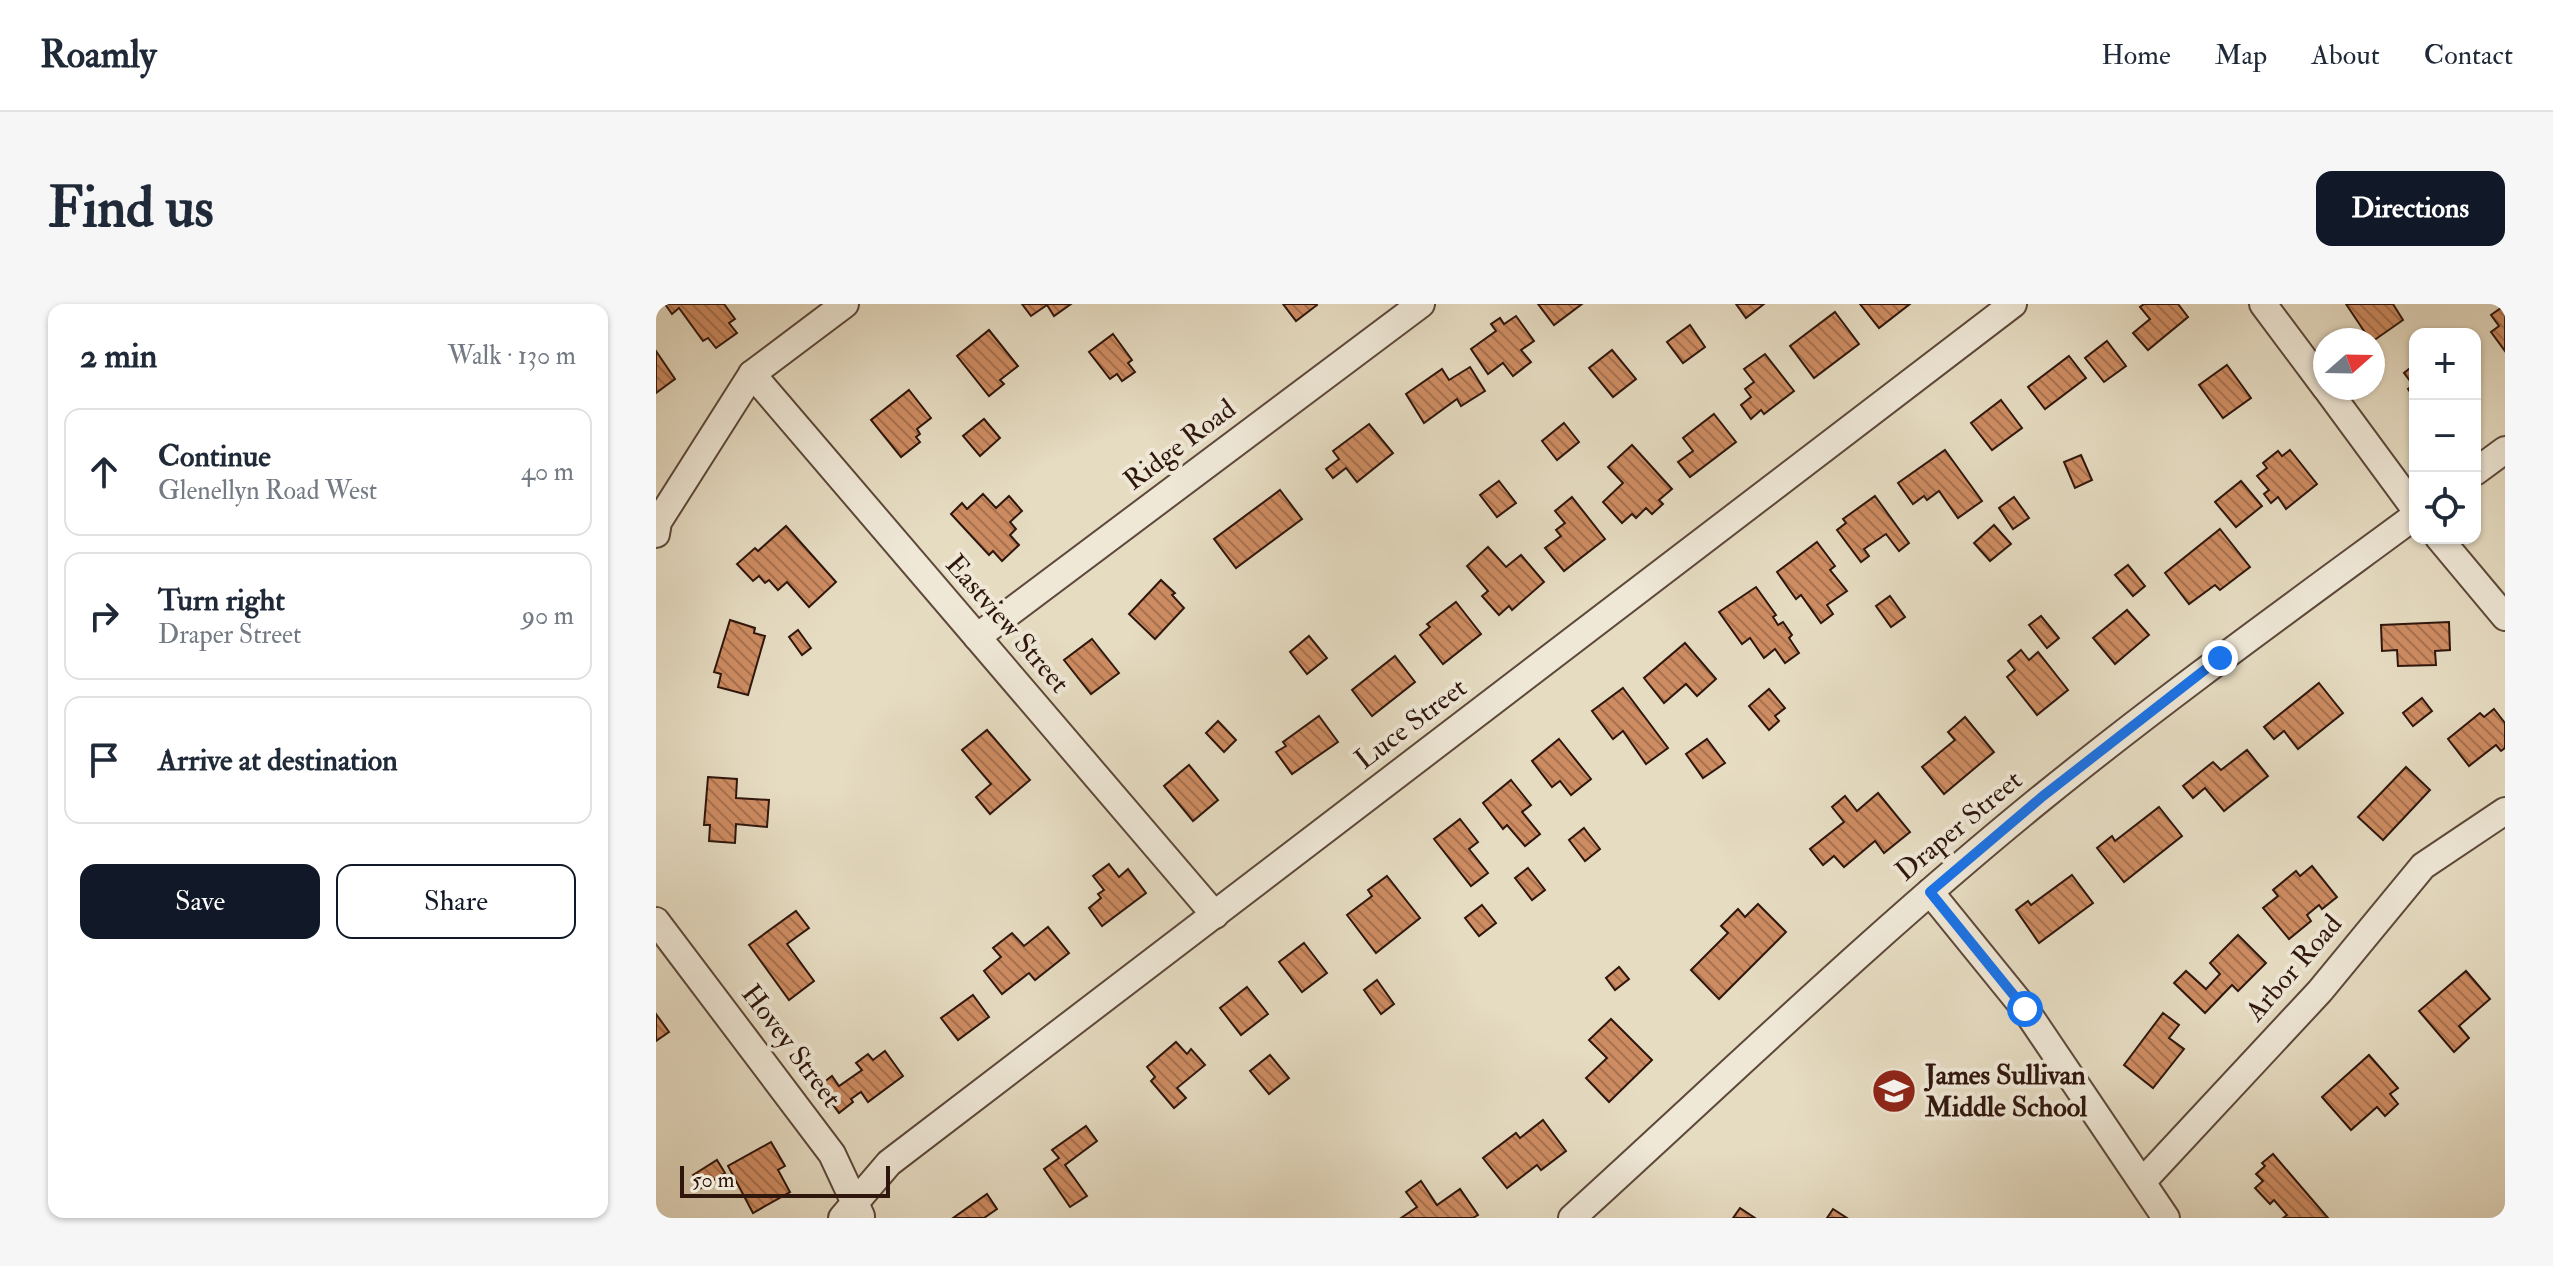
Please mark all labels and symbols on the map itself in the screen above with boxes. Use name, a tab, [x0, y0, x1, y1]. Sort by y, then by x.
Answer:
north arrow	[2313, 328, 2385, 400]
street label: Ridge Road	[1117, 391, 1243, 498]
street label: Eastview Street	[937, 548, 1077, 700]
route end	[2202, 640, 2238, 676]
street label: Luce Street	[1348, 671, 1474, 777]
street label: Draper Street	[1889, 763, 2029, 889]
street label: Arbor Road	[2237, 907, 2350, 1029]
street label: Hovey Street	[733, 978, 849, 1114]
route start	[2007, 991, 2043, 1027]
place label: James Sullivan Middle School	[1923, 1058, 2088, 1125]
school or university icon: James Sullivan Middle School	[1870, 1067, 1918, 1115]
scale bar	[680, 1162, 890, 1198]

